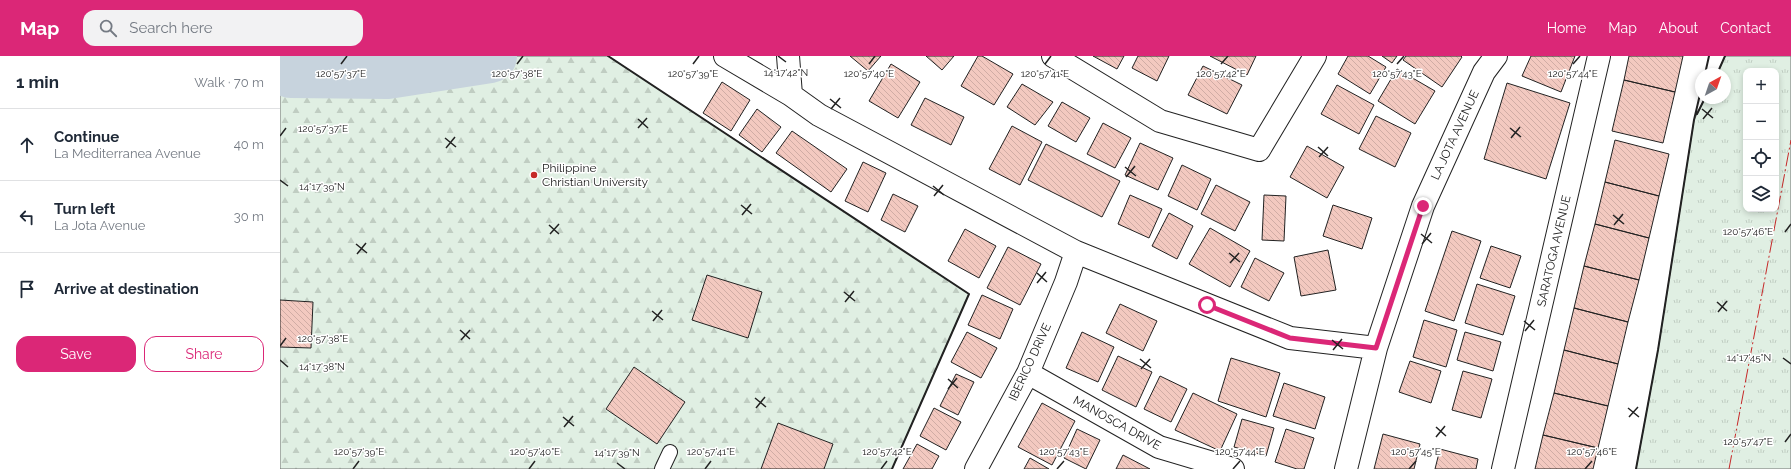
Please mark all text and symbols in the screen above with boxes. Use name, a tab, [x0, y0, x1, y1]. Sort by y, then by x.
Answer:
search box	[83, 10, 363, 46]
text: Map	[20, 17, 59, 39]
icon: search	[97, 17, 119, 39]
text: Search here	[129, 19, 213, 37]
text: Home	[1547, 20, 1586, 36]
text: Map	[1608, 20, 1637, 36]
text: About	[1659, 20, 1698, 36]
text: Contact	[1720, 20, 1771, 36]
text: 14°17'42"N	[764, 67, 808, 78]
text: 120°57'37"E	[316, 68, 366, 79]
text: 120°57'38"E	[492, 68, 542, 79]
text: 120°57'39"E	[668, 68, 718, 79]
text: 120°57'40"E	[844, 68, 894, 79]
text: 120°57'41"E	[1021, 68, 1069, 79]
text: 120°57'42"E	[1196, 68, 1246, 79]
text: 120°57'43"E	[1372, 68, 1422, 79]
text: 120°57'44"E	[1548, 68, 1598, 79]
north arrow	[1695, 68, 1731, 104]
map controls	[1743, 68, 1779, 212]
button: +	[1743, 68, 1779, 104]
text: 1 min	[16, 72, 59, 92]
text: Walk · 70 m	[194, 75, 264, 90]
street label: LA JOTA AVENUE	[1428, 88, 1482, 182]
button: −	[1743, 104, 1779, 140]
text: 120°57'37"E	[298, 123, 348, 134]
text: Continue	[54, 128, 119, 146]
icon: ahead	[16, 134, 38, 156]
text: 40 m	[234, 137, 264, 152]
button: locate	[1743, 140, 1779, 176]
text: La Mediterranea Avenue	[54, 146, 201, 161]
place label: Philippine Christian University	[542, 161, 649, 189]
marker: Philippine Christian University	[529, 170, 539, 180]
button: layers	[1743, 176, 1779, 212]
text: 14°17'39"N	[299, 181, 345, 192]
street label: SARATOGA AVENUE	[1534, 194, 1574, 308]
route end	[1414, 197, 1432, 215]
text: Turn left	[54, 200, 115, 218]
icon: left	[16, 206, 38, 228]
text: 30 m	[234, 209, 264, 224]
text: La Jota Avenue	[54, 218, 145, 233]
text: 120°57'46"E	[1723, 226, 1773, 237]
icon: arrive	[16, 278, 38, 300]
text: Arrive at destination	[54, 280, 199, 298]
route start	[1198, 296, 1216, 314]
street label: IBERICO DRIVE	[1006, 321, 1054, 403]
text: 120°57'38"E	[298, 333, 348, 344]
button: Save	[16, 336, 136, 372]
button: Share	[144, 336, 264, 372]
text: 14°17'45"N	[1727, 352, 1771, 363]
text: 14°17'38"N	[299, 361, 345, 372]
street label: MANOSCA DRIVE	[1071, 393, 1163, 453]
text: 120°57'47"E	[1723, 436, 1773, 447]
text: 120°57'39"E	[334, 446, 384, 457]
text: 120°57'40"E	[510, 446, 560, 457]
text: 120°57'41"E	[687, 446, 735, 457]
text: 120°57'42"E	[862, 446, 912, 457]
text: 120°57'43"E	[1039, 446, 1089, 457]
text: 120°57'44"E	[1215, 446, 1265, 457]
text: 120°57'45"E	[1391, 446, 1441, 457]
text: 120°57'46"E	[1567, 446, 1617, 457]
text: 14°17'39"N	[594, 447, 640, 458]

